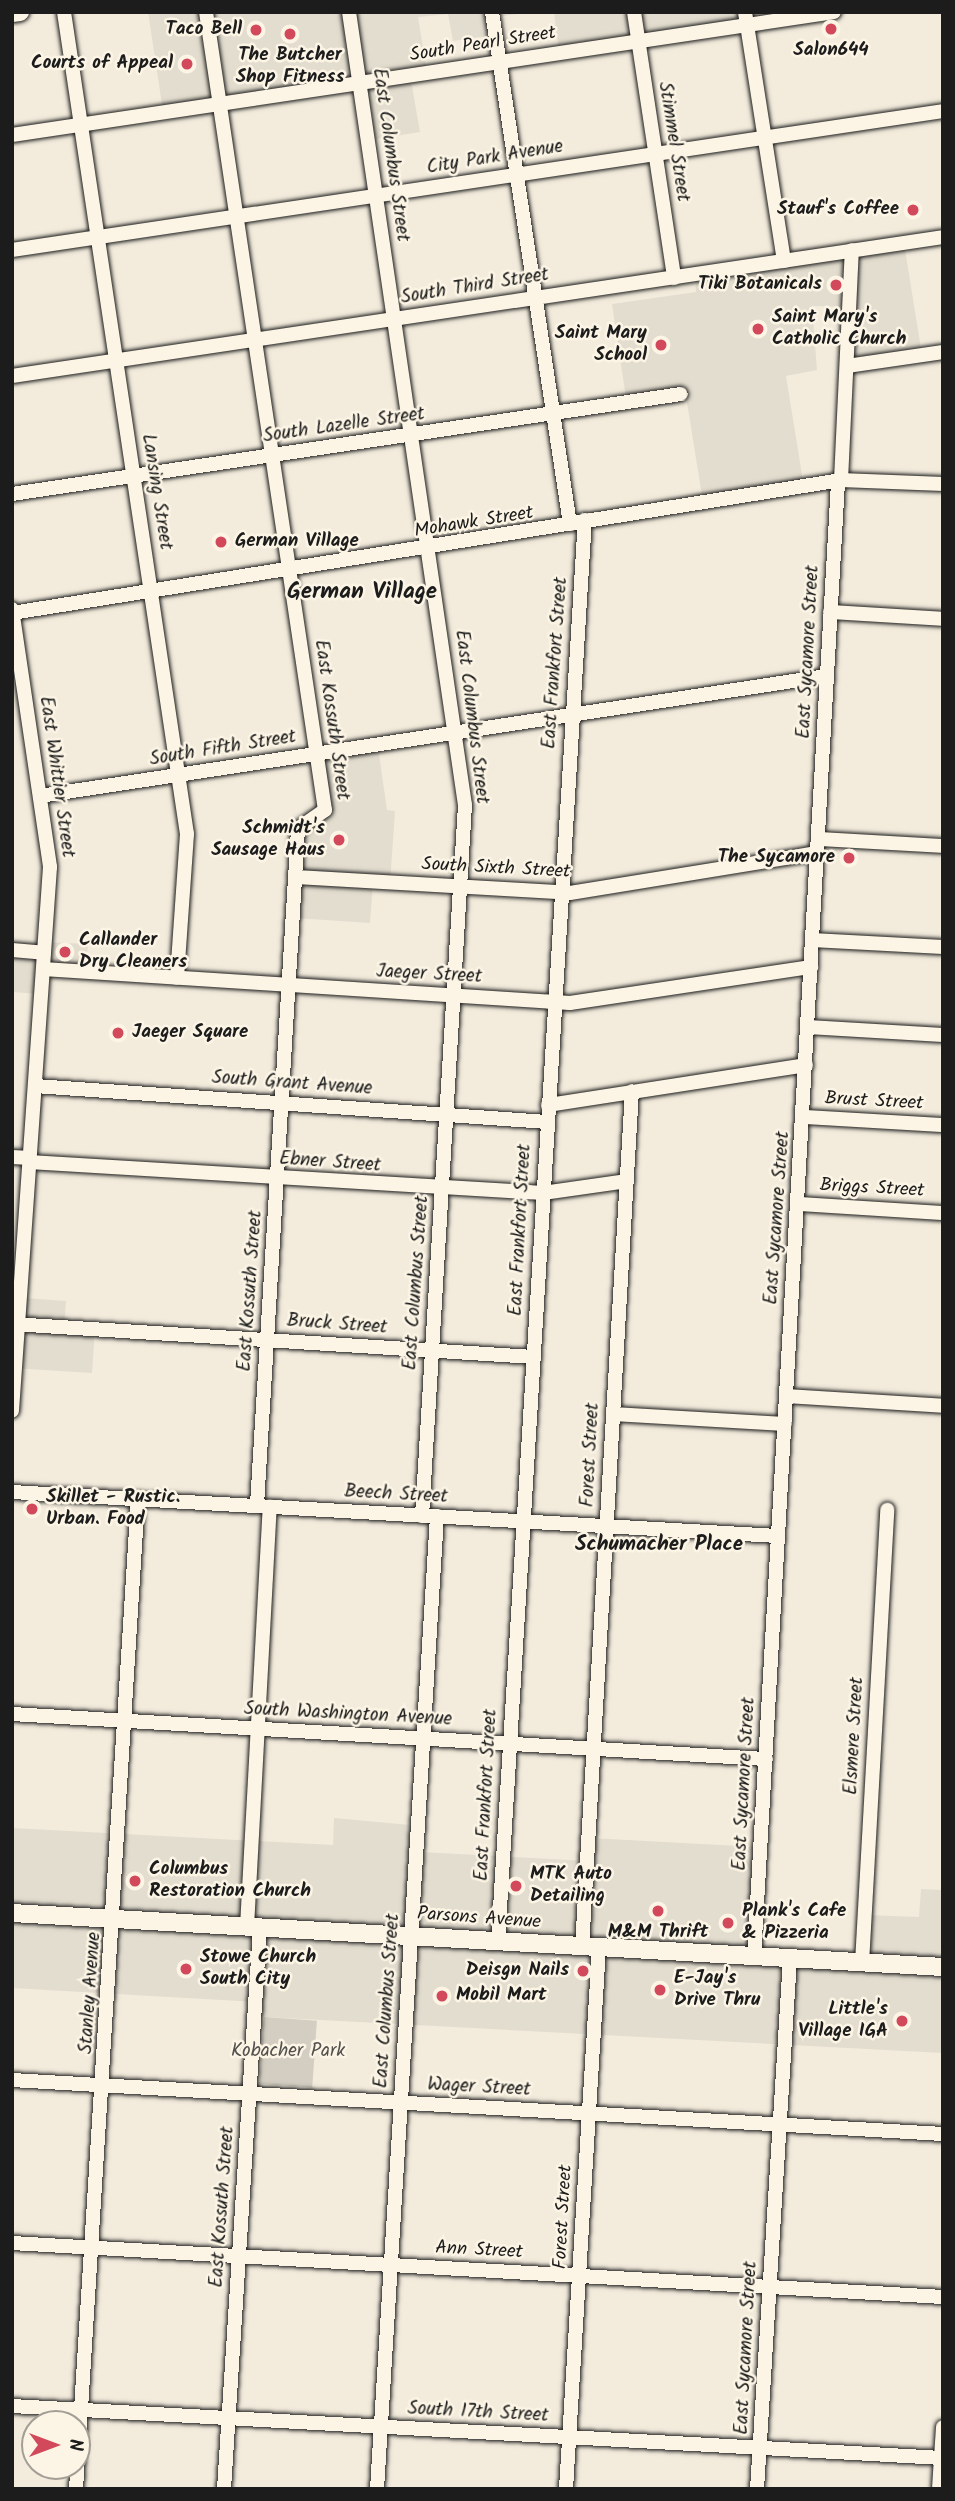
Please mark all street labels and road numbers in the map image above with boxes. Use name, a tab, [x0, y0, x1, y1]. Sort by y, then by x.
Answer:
street label: South Pearl Street	[408, 22, 558, 68]
street label: East Columbus Street	[367, 67, 413, 243]
street label: Stimmel Street	[652, 80, 694, 204]
street label: City Park Avenue	[425, 136, 565, 180]
street label: South Third Street	[399, 264, 551, 310]
street label: South Lazelle Street	[262, 403, 426, 449]
street label: Lansing Street	[136, 432, 176, 552]
street label: Mohawk Street	[413, 502, 535, 544]
street label: East Sycamore Street	[793, 565, 825, 739]
street label: East Frankfort Street	[539, 576, 573, 750]
street label: East Columbus Street	[449, 629, 493, 805]
street label: East Kossuth Street	[308, 638, 354, 802]
street label: East Whittier Street	[33, 695, 79, 859]
street label: South Fifth Street	[148, 726, 298, 772]
street label: South Sixth Street	[421, 854, 571, 884]
street label: Jaeger Street	[375, 961, 483, 989]
street label: South Grant Avenue	[211, 1067, 373, 1101]
street label: Brust Street	[824, 1088, 924, 1116]
street label: East Sycamore Street	[761, 1131, 795, 1305]
street label: East Frankfort Street	[505, 1143, 537, 1317]
street label: Ebner Street	[278, 1148, 382, 1178]
street label: Briggs Street	[819, 1175, 925, 1203]
street label: East Columbus Street	[400, 1195, 434, 1371]
street label: East Kossuth Street	[234, 1210, 268, 1372]
street label: Bruck Street	[286, 1310, 388, 1340]
street label: Forest Street	[577, 1402, 605, 1508]
street label: Beech Street	[344, 1481, 448, 1509]
street label: Elsmere Street	[841, 1676, 869, 1796]
street label: East Sycamore Street	[729, 1697, 761, 1871]
street label: South Washington Avenue	[243, 1698, 453, 1732]
street label: East Frankfort Street	[471, 1708, 503, 1882]
street label: Parsons Avenue	[416, 1903, 542, 1935]
street label: East Columbus Street	[371, 1913, 405, 2089]
street label: Stanley Avenue	[75, 1931, 107, 2055]
street label: Wager Street	[427, 2074, 531, 2102]
street label: East Kossuth Street	[206, 2126, 240, 2288]
street label: Forest Street	[550, 2164, 578, 2270]
street label: Ann Street	[435, 2237, 523, 2265]
street label: East Sycamore Street	[731, 2261, 763, 2435]
street label: South 17th Street	[407, 2398, 549, 2428]

